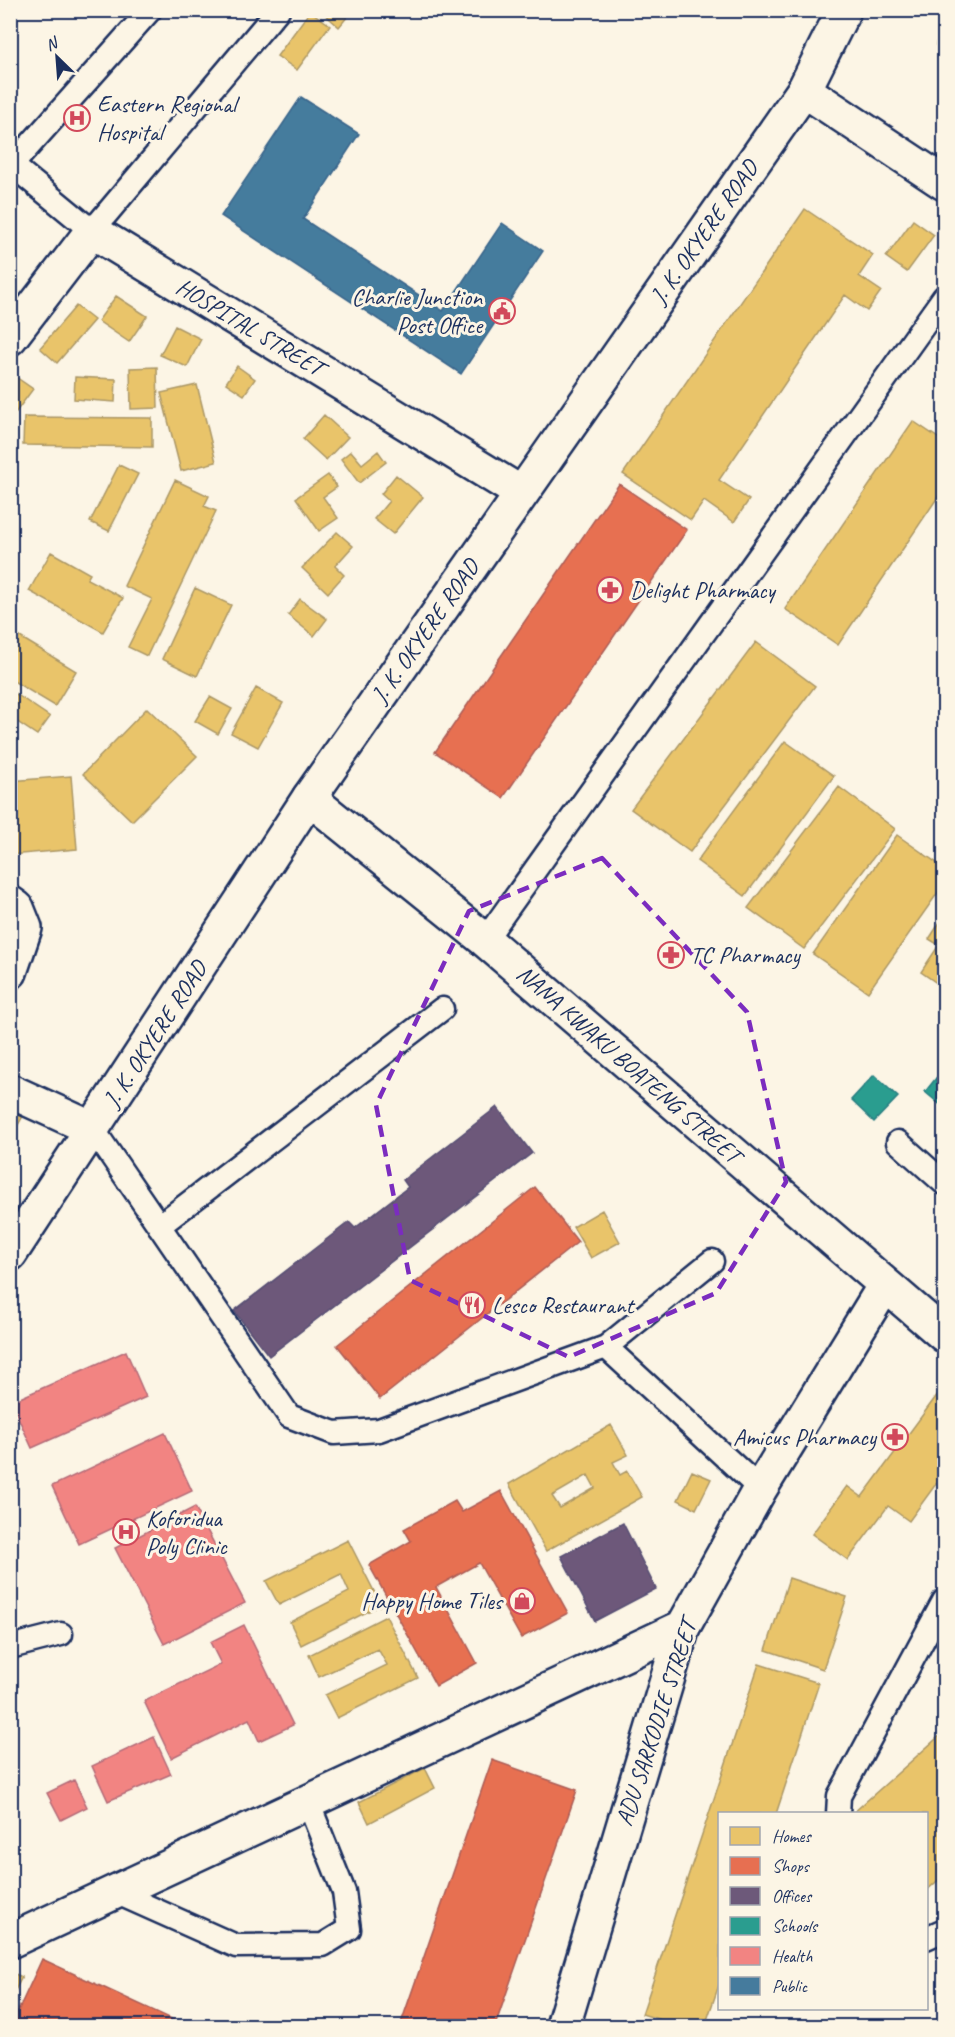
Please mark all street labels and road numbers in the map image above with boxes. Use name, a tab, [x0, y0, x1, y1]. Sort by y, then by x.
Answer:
street label: J. K. OKYERE ROAD	[643, 153, 766, 311]
street label: HOSPITAL STREET	[171, 271, 334, 386]
street label: J. K. OKYERE ROAD	[364, 552, 487, 710]
street label: J. K. OKYERE ROAD	[96, 953, 215, 1114]
street label: NANA KWAKU BOATENG STREET	[511, 958, 751, 1173]
street label: ADU SARKODIE STREET	[609, 1611, 705, 1830]

